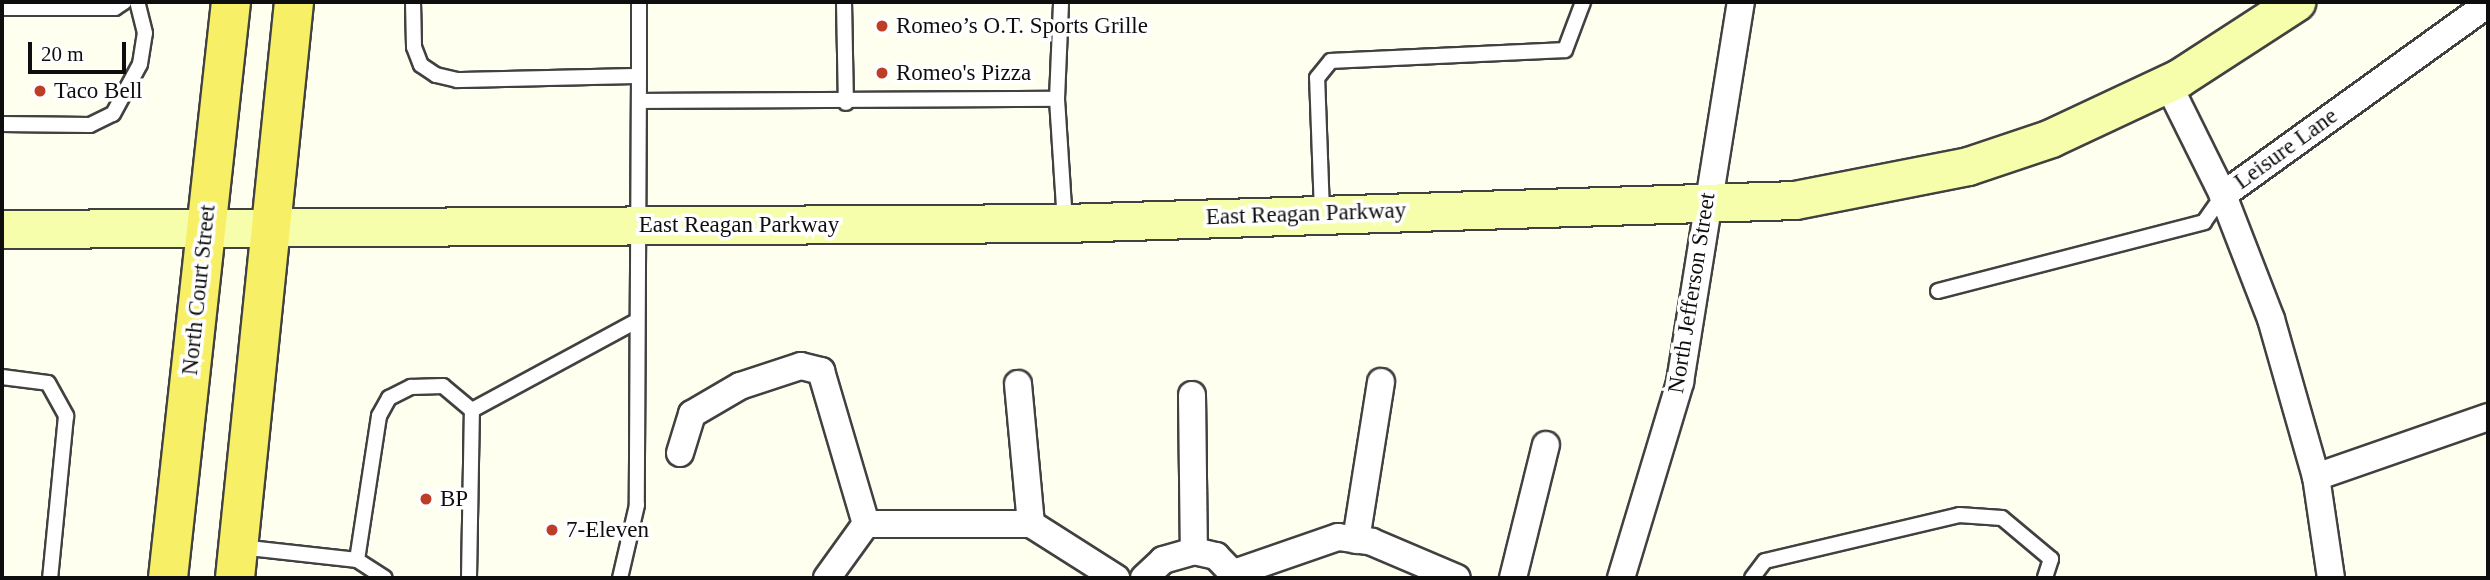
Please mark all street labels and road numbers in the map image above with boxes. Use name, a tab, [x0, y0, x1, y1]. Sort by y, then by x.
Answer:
street label: Leisure Lane	[2229, 102, 2343, 196]
street label: North Jefferson Street	[1663, 191, 1721, 395]
street label: East Reagan Parkway	[1205, 197, 1407, 231]
street label: North Court Street	[176, 203, 222, 377]
street label: East Reagan Parkway	[639, 211, 839, 239]

